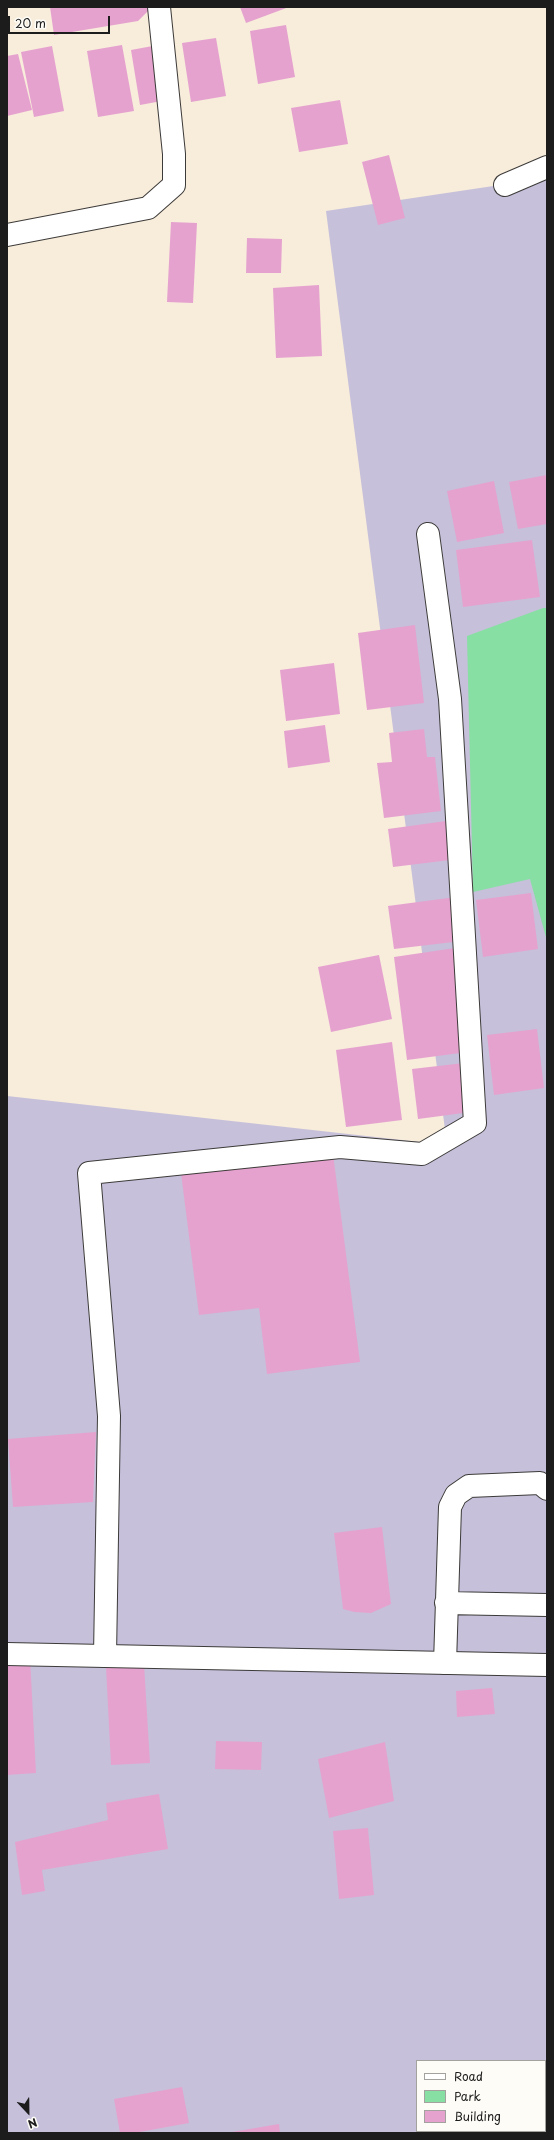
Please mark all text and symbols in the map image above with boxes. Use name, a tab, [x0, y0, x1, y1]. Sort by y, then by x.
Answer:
scale bar	[10, 8, 112, 34]
text: 20 m	[15, 14, 46, 32]
legend	[416, 2060, 546, 2132]
text: Road	[454, 2067, 483, 2085]
text: Park	[454, 2087, 481, 2105]
north arrow	[8, 2092, 48, 2132]
text: Building	[454, 2107, 501, 2125]
text: N	[25, 2114, 40, 2133]

